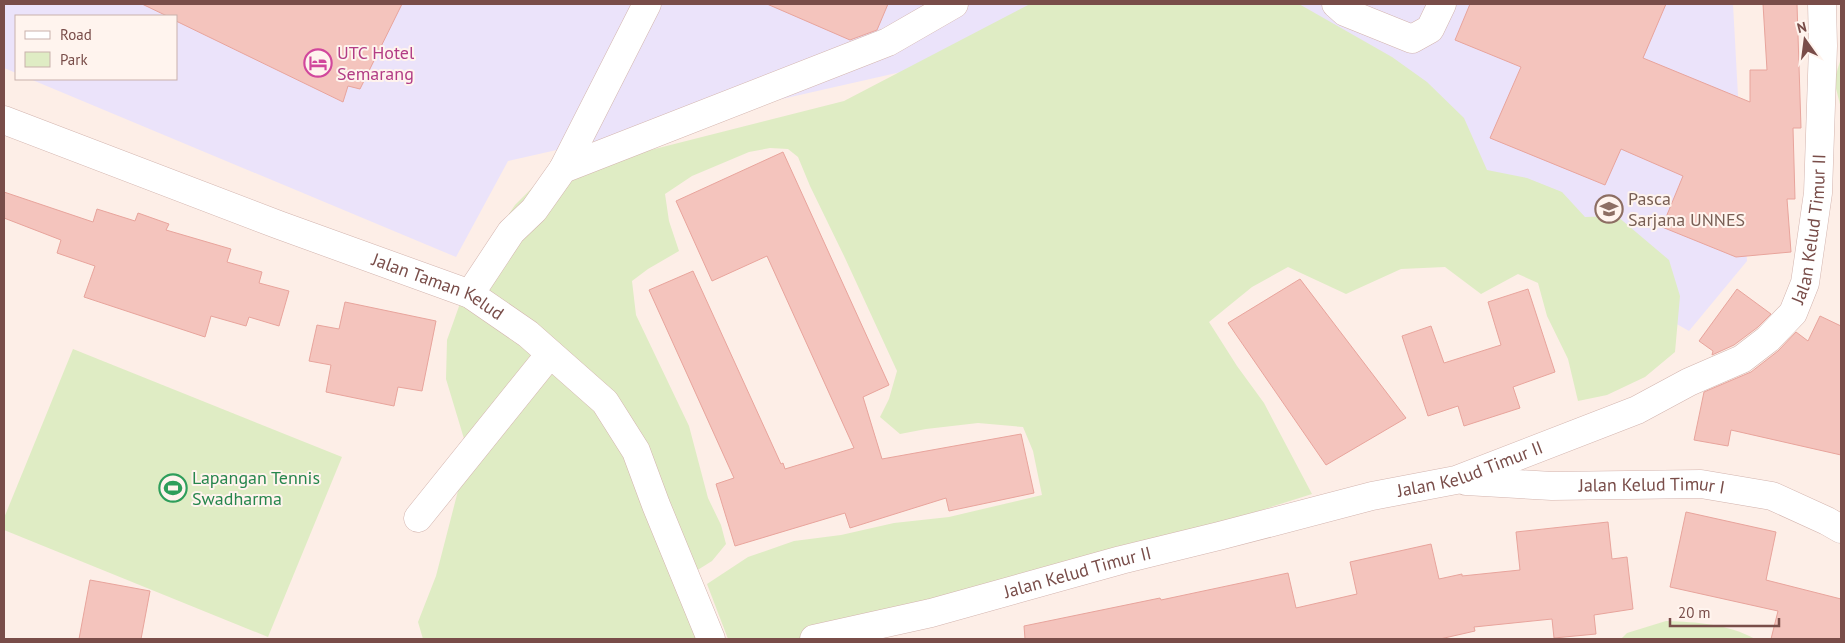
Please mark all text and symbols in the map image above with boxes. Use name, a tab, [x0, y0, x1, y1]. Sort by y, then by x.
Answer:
legend	[15, 15, 178, 80]
north arrow	[1780, 15, 1830, 65]
text: N	[1795, 18, 1808, 37]
text: Road	[60, 25, 92, 44]
place label: UTC Hotel Semarang	[337, 41, 415, 85]
hotel icon: UTC Hotel Semarang	[303, 48, 333, 78]
text: Park	[60, 50, 88, 69]
street label: Jalan Kelud Timur II	[1785, 153, 1830, 308]
place label: Pasca Sarjana UNNES	[1628, 187, 1745, 231]
school or university icon: Pasca Sarjana UNNES	[1594, 194, 1624, 224]
street label: Jalan Taman Kelud	[368, 247, 508, 325]
street label: Jalan Kelud Timur II	[1394, 436, 1546, 502]
place label: Lapangan Tennis Swadharma	[192, 466, 320, 510]
street label: Jalan Kelud Timur I	[1577, 472, 1727, 499]
sports icon: Lapangan Tennis Swadharma	[158, 473, 188, 503]
street label: Jalan Kelud Timur II	[1000, 541, 1154, 603]
scale bar	[1670, 596, 1779, 628]
text: 20 m	[1678, 603, 1711, 622]

